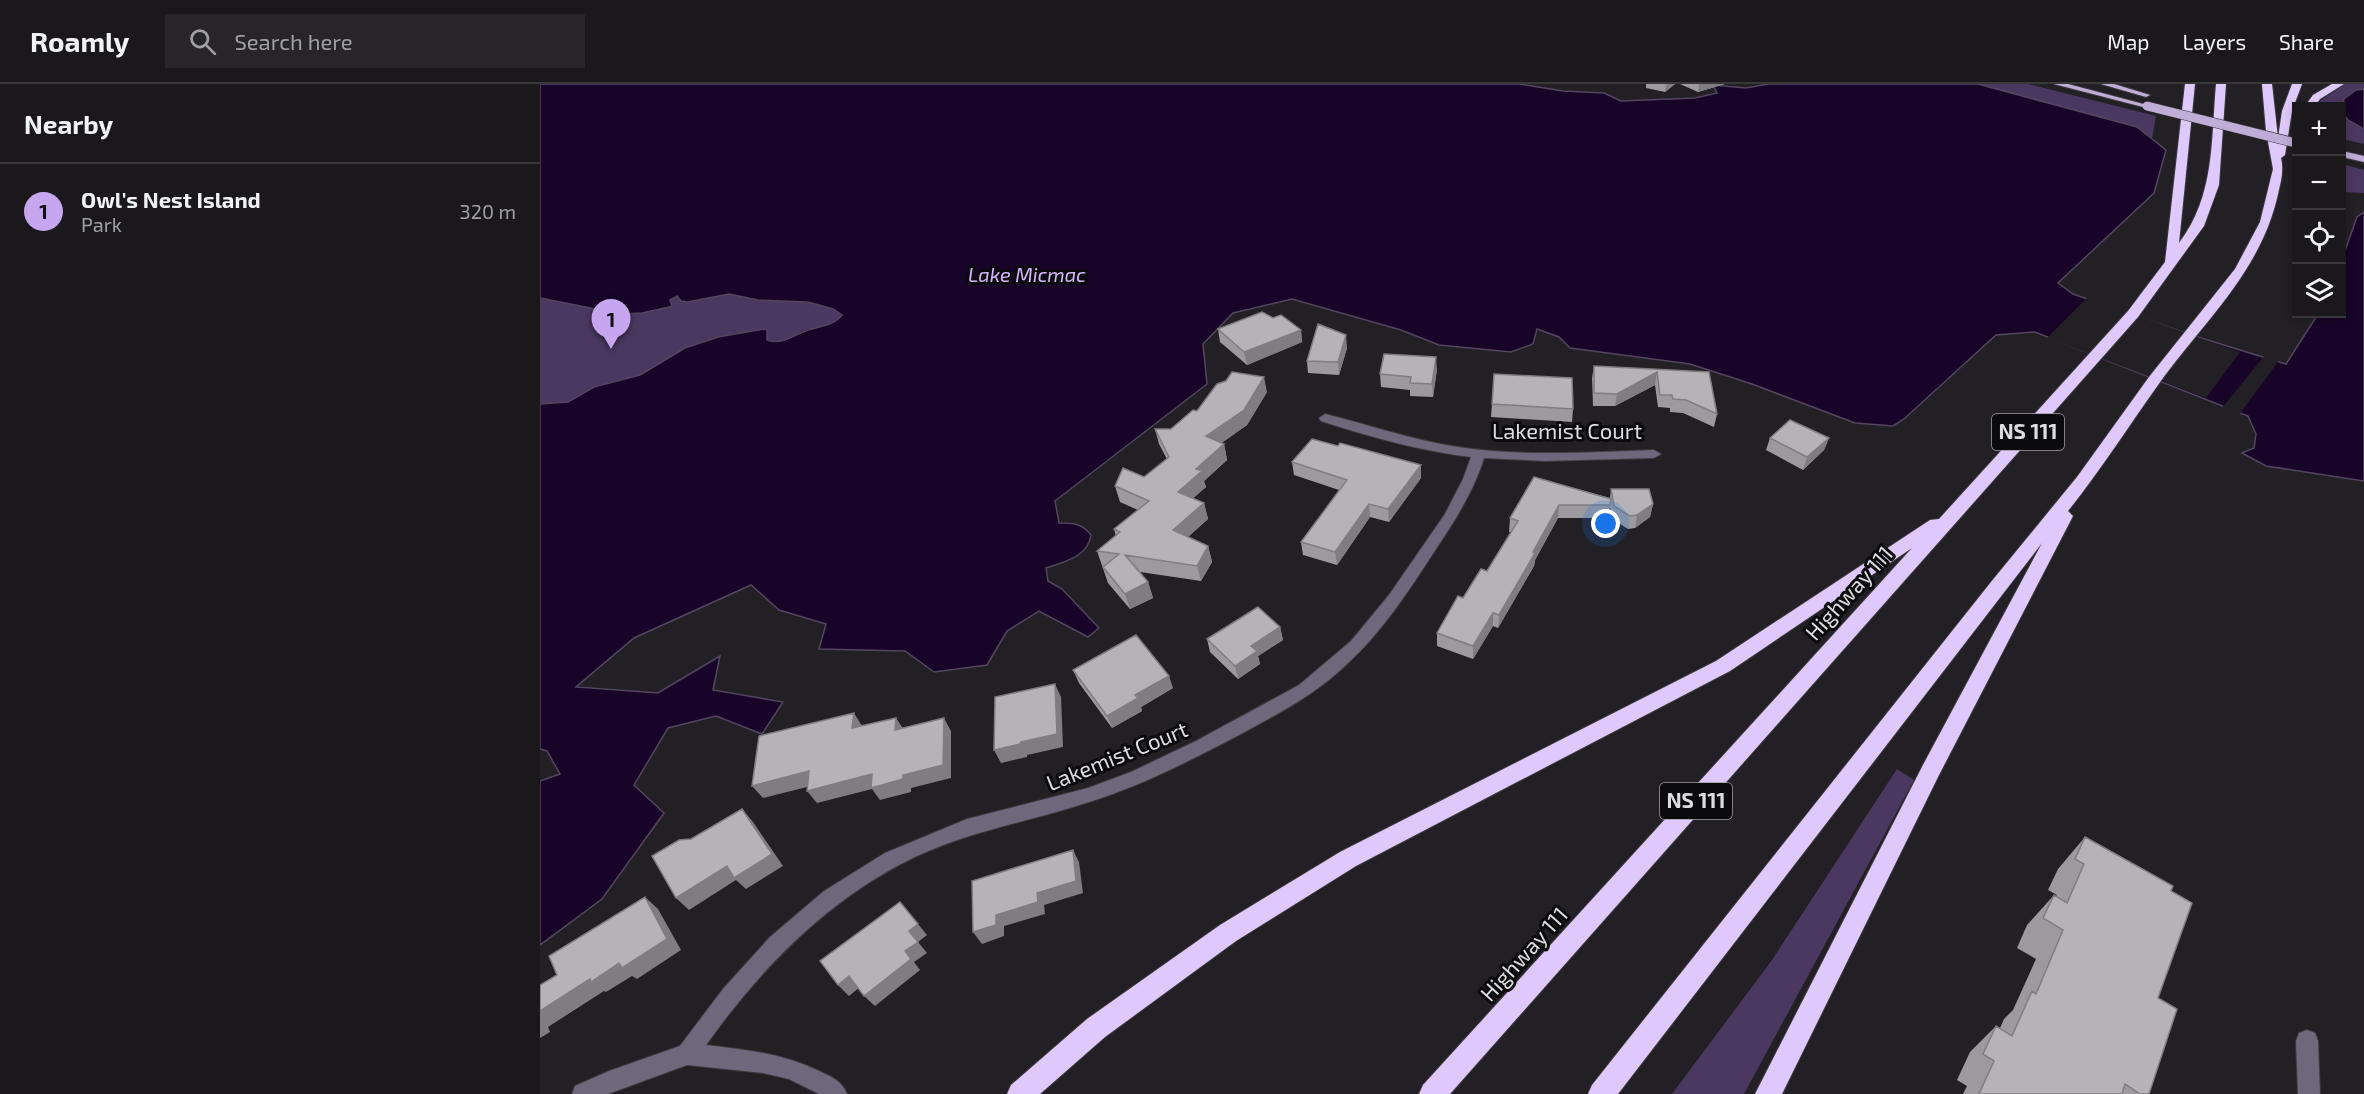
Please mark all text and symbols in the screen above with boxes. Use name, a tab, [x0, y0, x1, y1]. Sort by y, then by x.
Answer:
search box	[165, 14, 585, 68]
text: Roamly	[30, 24, 129, 58]
icon: search	[186, 25, 219, 58]
text: Search here	[234, 28, 353, 54]
text: Map	[2107, 29, 2149, 54]
text: Layers	[2182, 29, 2246, 54]
text: Share	[2279, 29, 2334, 54]
map controls	[2292, 102, 2346, 318]
button: +	[2292, 102, 2346, 156]
text: Nearby	[24, 108, 113, 139]
button: −	[2292, 156, 2346, 210]
text: Owl's Nest Island	[81, 186, 261, 212]
text: 1	[39, 199, 48, 223]
text: 320 m	[460, 199, 516, 223]
button: locate	[2292, 210, 2346, 264]
text: Park	[81, 212, 122, 236]
water label: Lake Micmac	[968, 262, 1086, 286]
button: layers	[2292, 264, 2346, 318]
pin: 1	[592, 300, 630, 349]
road number: NS 111	[1992, 414, 2064, 450]
street label: Lakemist Court	[1492, 417, 1642, 443]
your location	[1591, 509, 1620, 538]
street label: Highway 111	[1799, 540, 1897, 645]
street label: Lakemist Court	[1042, 715, 1191, 795]
road number: NS 111	[1660, 783, 1732, 819]
street label: Highway 111	[1474, 901, 1572, 1006]

